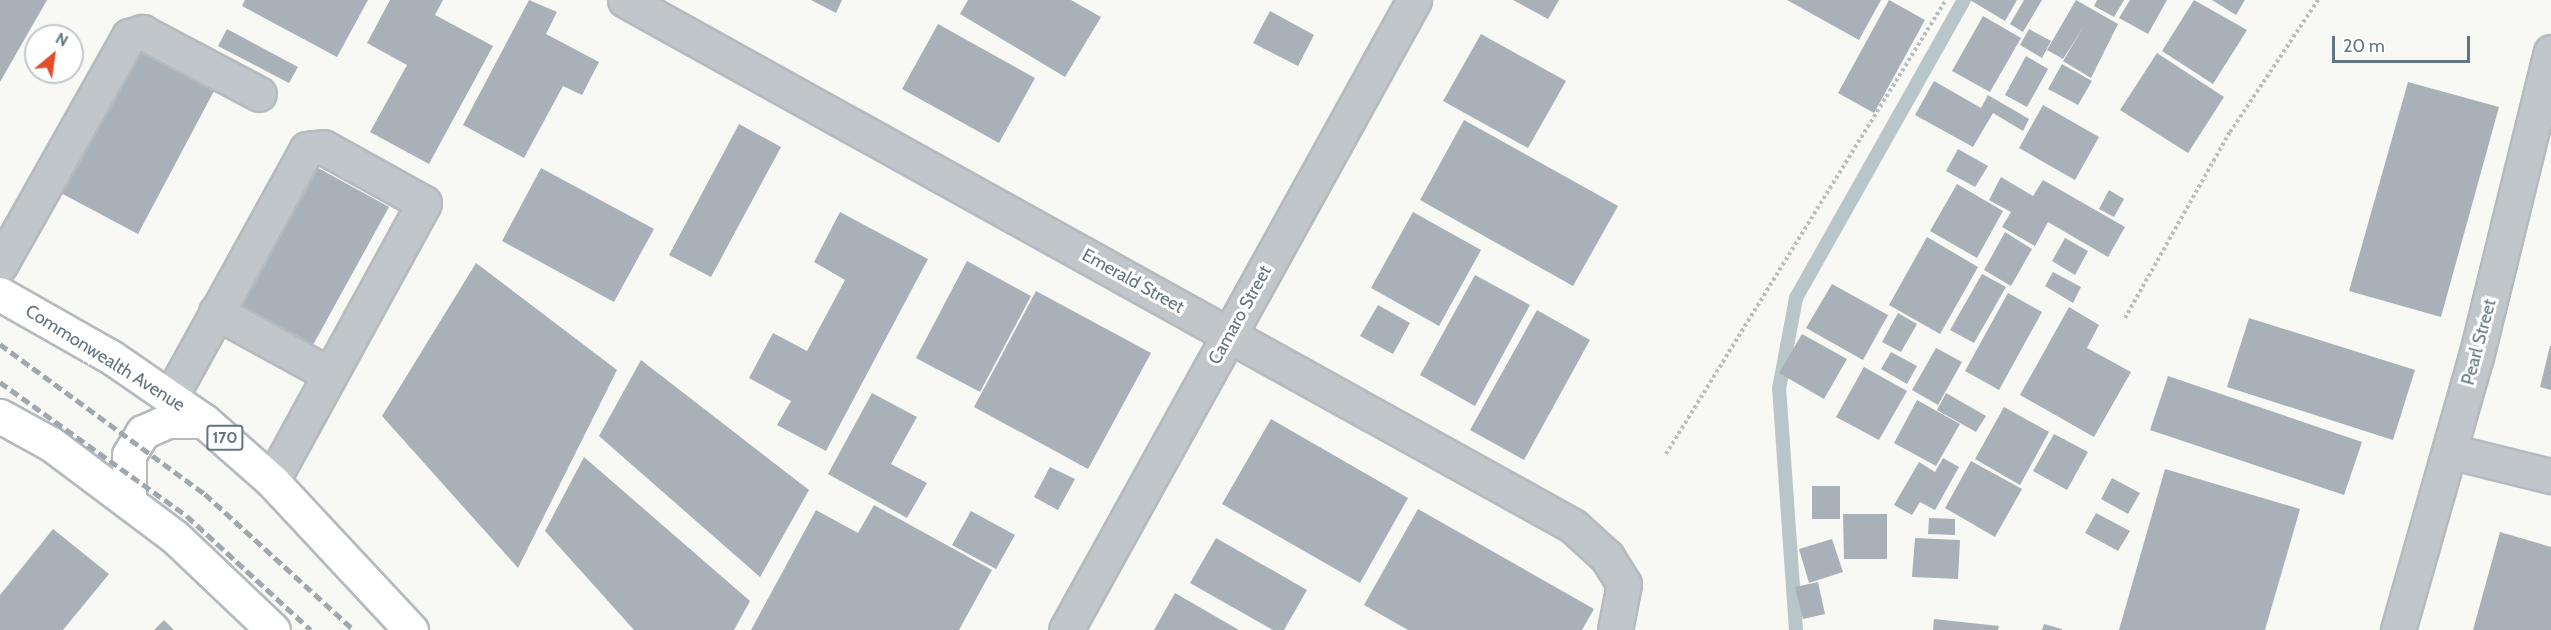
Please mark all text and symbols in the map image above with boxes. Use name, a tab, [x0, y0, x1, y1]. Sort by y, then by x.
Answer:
north arrow	[24, 24, 84, 84]
scale bar	[2335, 24, 2473, 62]
text: N	[52, 29, 72, 51]
text: 20 m	[2343, 35, 2385, 57]
street label: Emerald Street	[1078, 244, 1188, 318]
street label: Camaro Street	[1204, 262, 1276, 368]
street label: Pearl Street	[2457, 297, 2501, 387]
street label: Commonwealth Avenue	[21, 300, 189, 416]
road number: 170	[206, 425, 244, 451]

